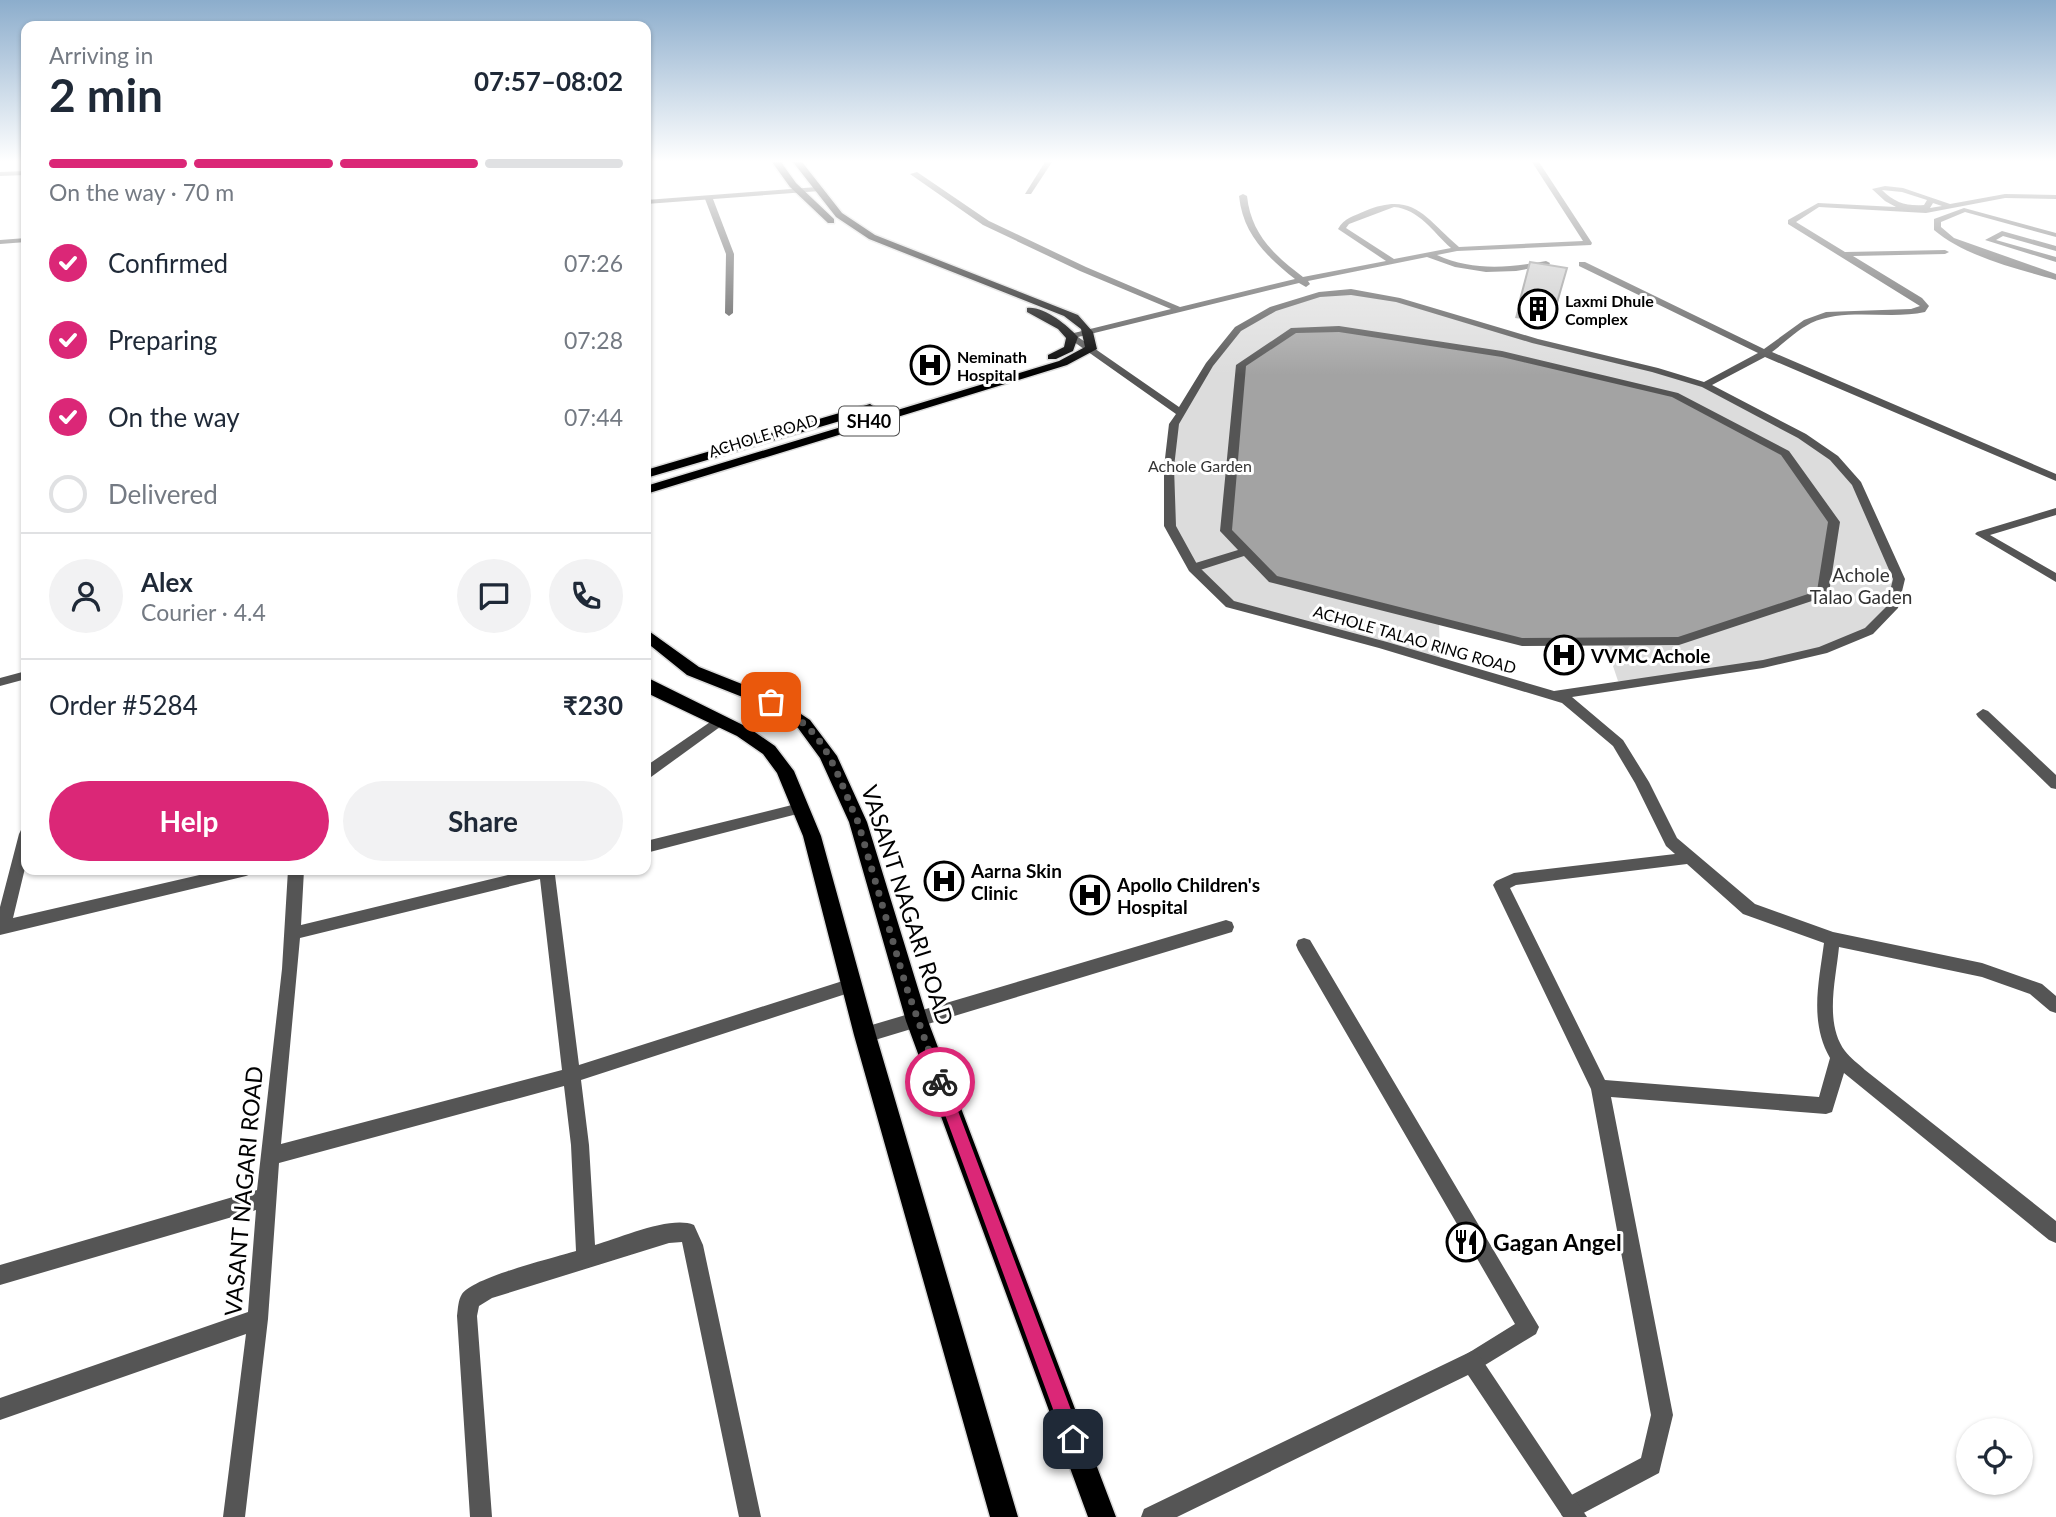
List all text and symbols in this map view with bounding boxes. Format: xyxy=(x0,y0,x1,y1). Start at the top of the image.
text: Arriving in xyxy=(49,41,153,69)
text: 07:57–08:02 xyxy=(474,65,623,97)
text: 2 min xyxy=(49,67,163,122)
text: On the way · 70 m xyxy=(49,178,234,206)
icon: check xyxy=(49,244,87,282)
text: Confirmed xyxy=(108,247,228,279)
text: 07:26 xyxy=(564,249,623,277)
building icon: Laxmi Dhule Complex xyxy=(1517,288,1559,330)
place label: Laxmi Dhule Complex xyxy=(1565,291,1654,328)
icon: check xyxy=(49,321,87,359)
text: Preparing xyxy=(108,324,217,356)
text: 07:28 xyxy=(564,326,623,354)
hospital icon: Neminath Hospital xyxy=(909,344,951,386)
place label: Neminath Hospital xyxy=(957,347,1027,384)
icon: check xyxy=(49,398,87,436)
text: On the way xyxy=(108,401,240,433)
text: 07:44 xyxy=(564,403,623,431)
road number: SH40 xyxy=(839,407,899,436)
street label: ACHOLE ROAD xyxy=(706,409,820,461)
park label: Achole Garden xyxy=(1148,456,1252,475)
text: Delivered xyxy=(108,478,218,510)
button: person xyxy=(49,559,123,633)
button: chat xyxy=(457,559,531,633)
button: phone xyxy=(549,559,623,633)
park label: Achole Talao Gaden xyxy=(1810,563,1912,608)
text: Alex xyxy=(141,566,193,598)
text: Courier · 4.4 xyxy=(141,598,266,626)
street label: ACHOLE TALAO RING ROAD xyxy=(1311,601,1519,677)
hospital icon: VVMC Achole xyxy=(1543,634,1585,676)
place label: VVMC Achole xyxy=(1590,644,1711,667)
pin xyxy=(741,672,801,732)
icon: bag xyxy=(752,683,790,721)
text: Order #5284 xyxy=(49,689,198,721)
text: ₹230 xyxy=(563,689,623,721)
button: Help xyxy=(49,781,329,861)
button: Share xyxy=(343,781,623,861)
street label: VASANT NAGARI ROAD xyxy=(856,781,960,1029)
place label: Aarna Skin Clinic xyxy=(970,859,1062,904)
hospital icon: Aarna Skin Clinic xyxy=(923,860,965,902)
place label: Apollo Children's Hospital xyxy=(1116,873,1260,918)
hospital icon: Apollo Children's Hospital xyxy=(1069,874,1111,916)
courier xyxy=(905,1047,975,1117)
icon: bike xyxy=(921,1063,959,1101)
street label: VASANT NAGARI ROAD xyxy=(218,1065,268,1317)
restaurant icon: Gagan Angel xyxy=(1445,1221,1487,1263)
place label: Gagan Angel xyxy=(1493,1228,1622,1256)
pin xyxy=(1043,1409,1103,1469)
map controls xyxy=(1956,1418,2033,1495)
button: locate xyxy=(1956,1418,2033,1495)
icon: home xyxy=(1054,1420,1092,1458)

